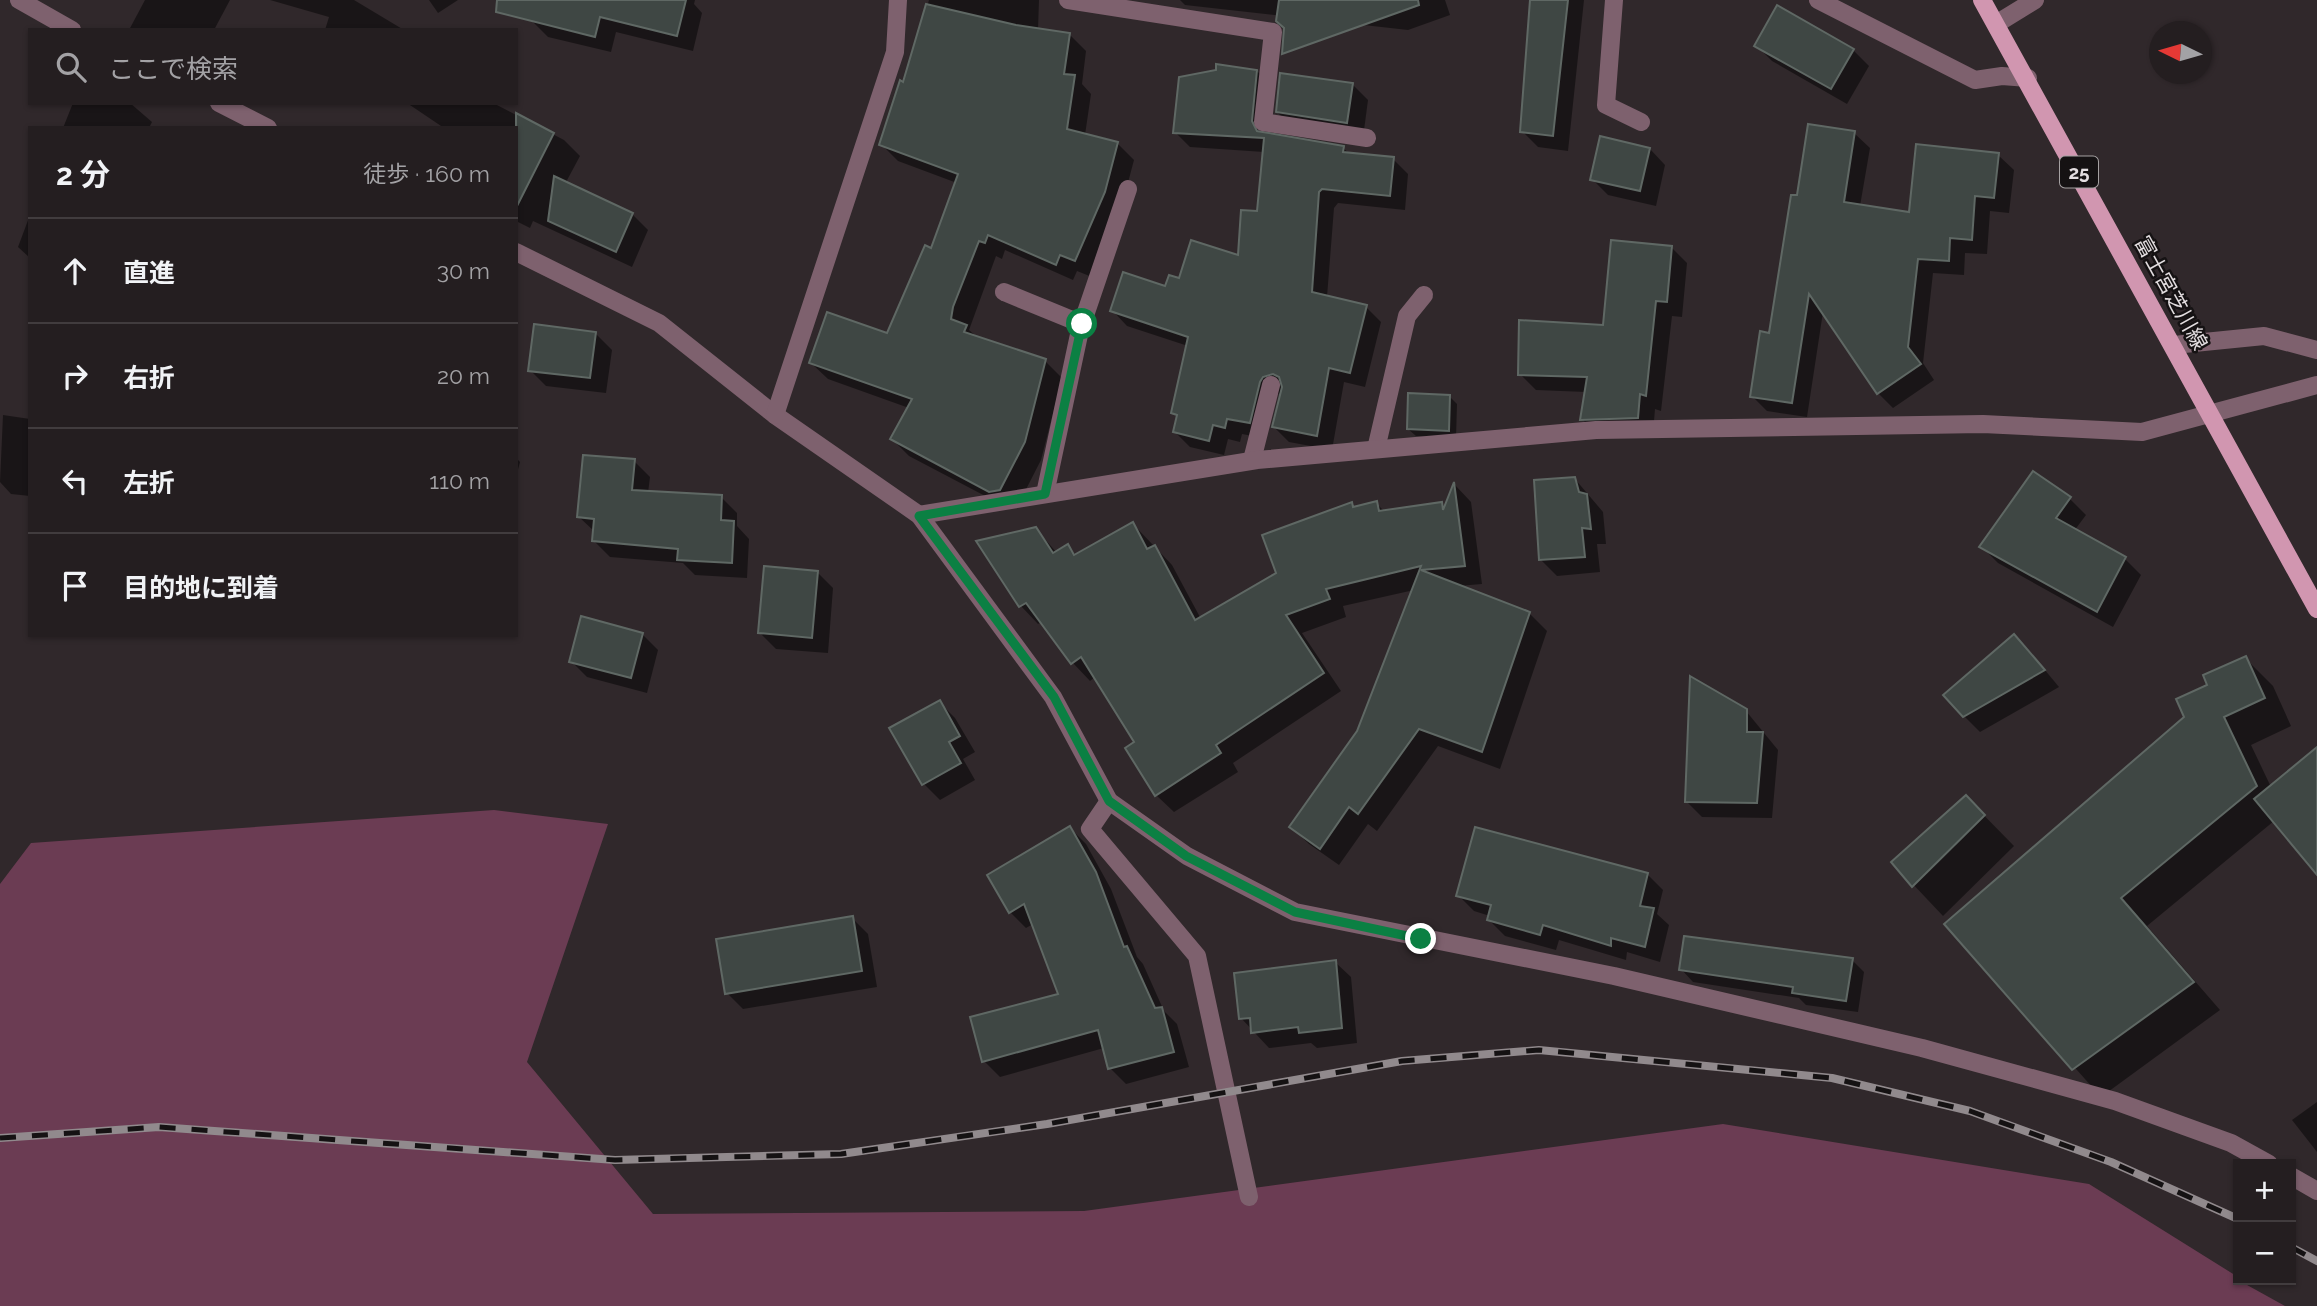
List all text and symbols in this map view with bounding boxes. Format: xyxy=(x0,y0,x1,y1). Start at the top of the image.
north arrow xyxy=(2149,21,2212,84)
search box xyxy=(28,28,518,105)
icon: search xyxy=(52,48,90,86)
text: ここで検索 xyxy=(108,54,238,84)
road number: 25 xyxy=(2060,156,2098,188)
text: 2 分 xyxy=(56,157,110,192)
text: 徒歩 · 160 m xyxy=(363,160,490,187)
street label: 富士宮芝川線 xyxy=(2130,232,2213,354)
icon: ahead xyxy=(56,252,94,290)
text: 30 m xyxy=(437,257,490,284)
text: 直進 xyxy=(123,258,175,288)
route start xyxy=(1066,308,1097,339)
icon: right xyxy=(56,357,94,395)
text: 20 m xyxy=(437,362,490,389)
text: 右折 xyxy=(123,363,175,393)
icon: left xyxy=(56,462,94,500)
text: 110 m xyxy=(429,467,490,494)
text: 左折 xyxy=(123,468,175,498)
icon: arrive xyxy=(56,567,94,605)
text: 目的地に到着 xyxy=(123,573,279,603)
route end xyxy=(1405,923,1436,954)
map controls xyxy=(2233,1159,2296,1285)
button: + xyxy=(2233,1159,2296,1222)
button: − xyxy=(2233,1222,2296,1285)

